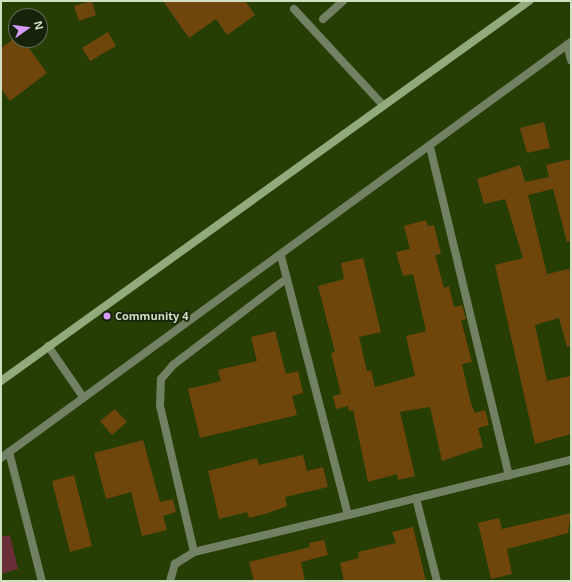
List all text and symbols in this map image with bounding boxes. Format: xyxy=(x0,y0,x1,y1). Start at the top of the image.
north arrow xyxy=(8,8,48,48)
text: N xyxy=(31,19,48,31)
place label: Community 4 xyxy=(115,309,188,323)
marker: Community 4 xyxy=(102,311,112,321)

